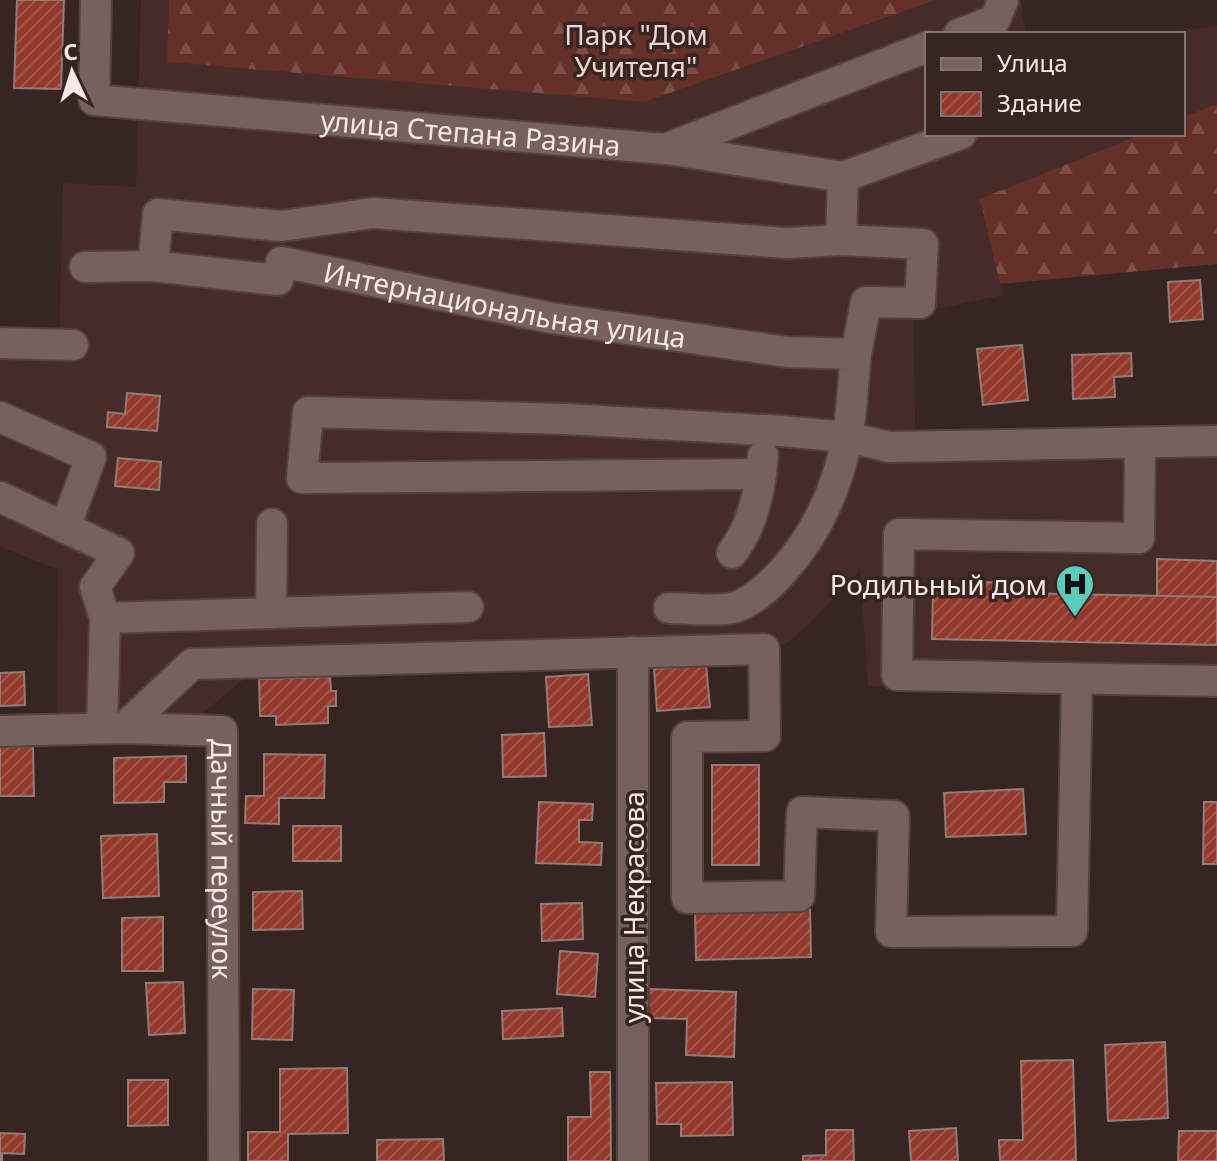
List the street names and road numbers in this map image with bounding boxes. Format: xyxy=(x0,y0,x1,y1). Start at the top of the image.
street label: улица Степана Разина xyxy=(319,101,622,164)
street label: Интернациональная улица xyxy=(320,252,688,356)
street label: Дачный переулок xyxy=(203,739,242,979)
street label: улица Некрасова xyxy=(614,791,652,1023)

